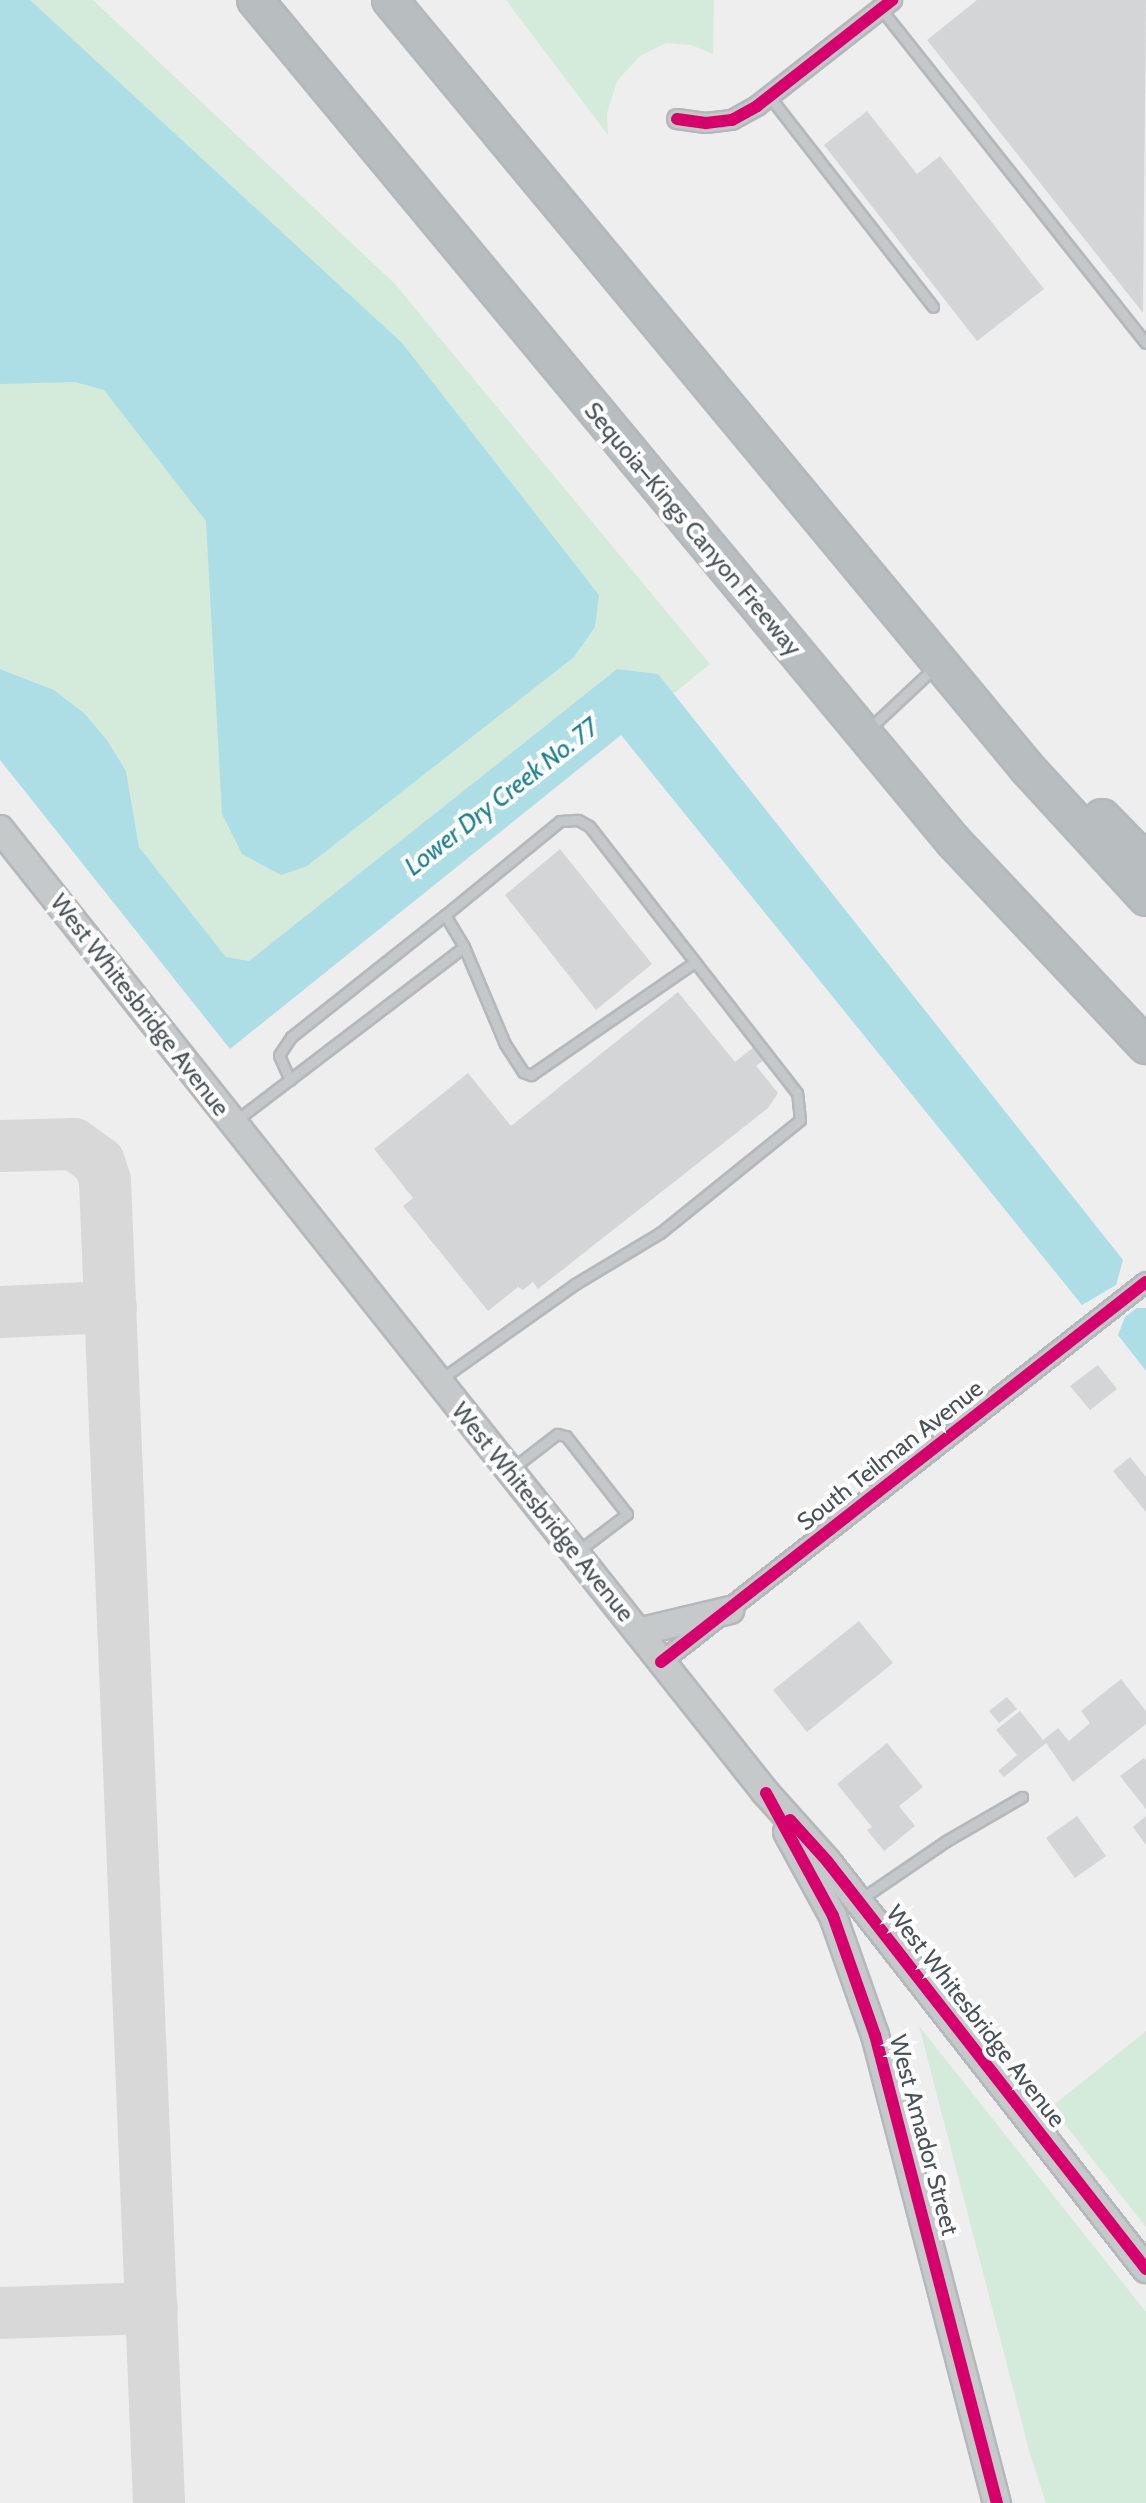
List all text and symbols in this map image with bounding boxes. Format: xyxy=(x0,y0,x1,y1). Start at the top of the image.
street label: Sequoia–Kings Canyon Freeway xyxy=(578,396,808,662)
water label: Lower Dry Creek No. 77 xyxy=(399,711,605,883)
street label: West Whitesbridge Avenue xyxy=(44,888,236,1122)
street label: South Teilman Avenue xyxy=(791,1374,989,1536)
street label: West Whitesbridge Avenue xyxy=(446,1397,640,1627)
street label: West Whitesbridge Avenue xyxy=(880,1899,1072,2133)
street label: West Amador Street xyxy=(883,2032,965,2238)

